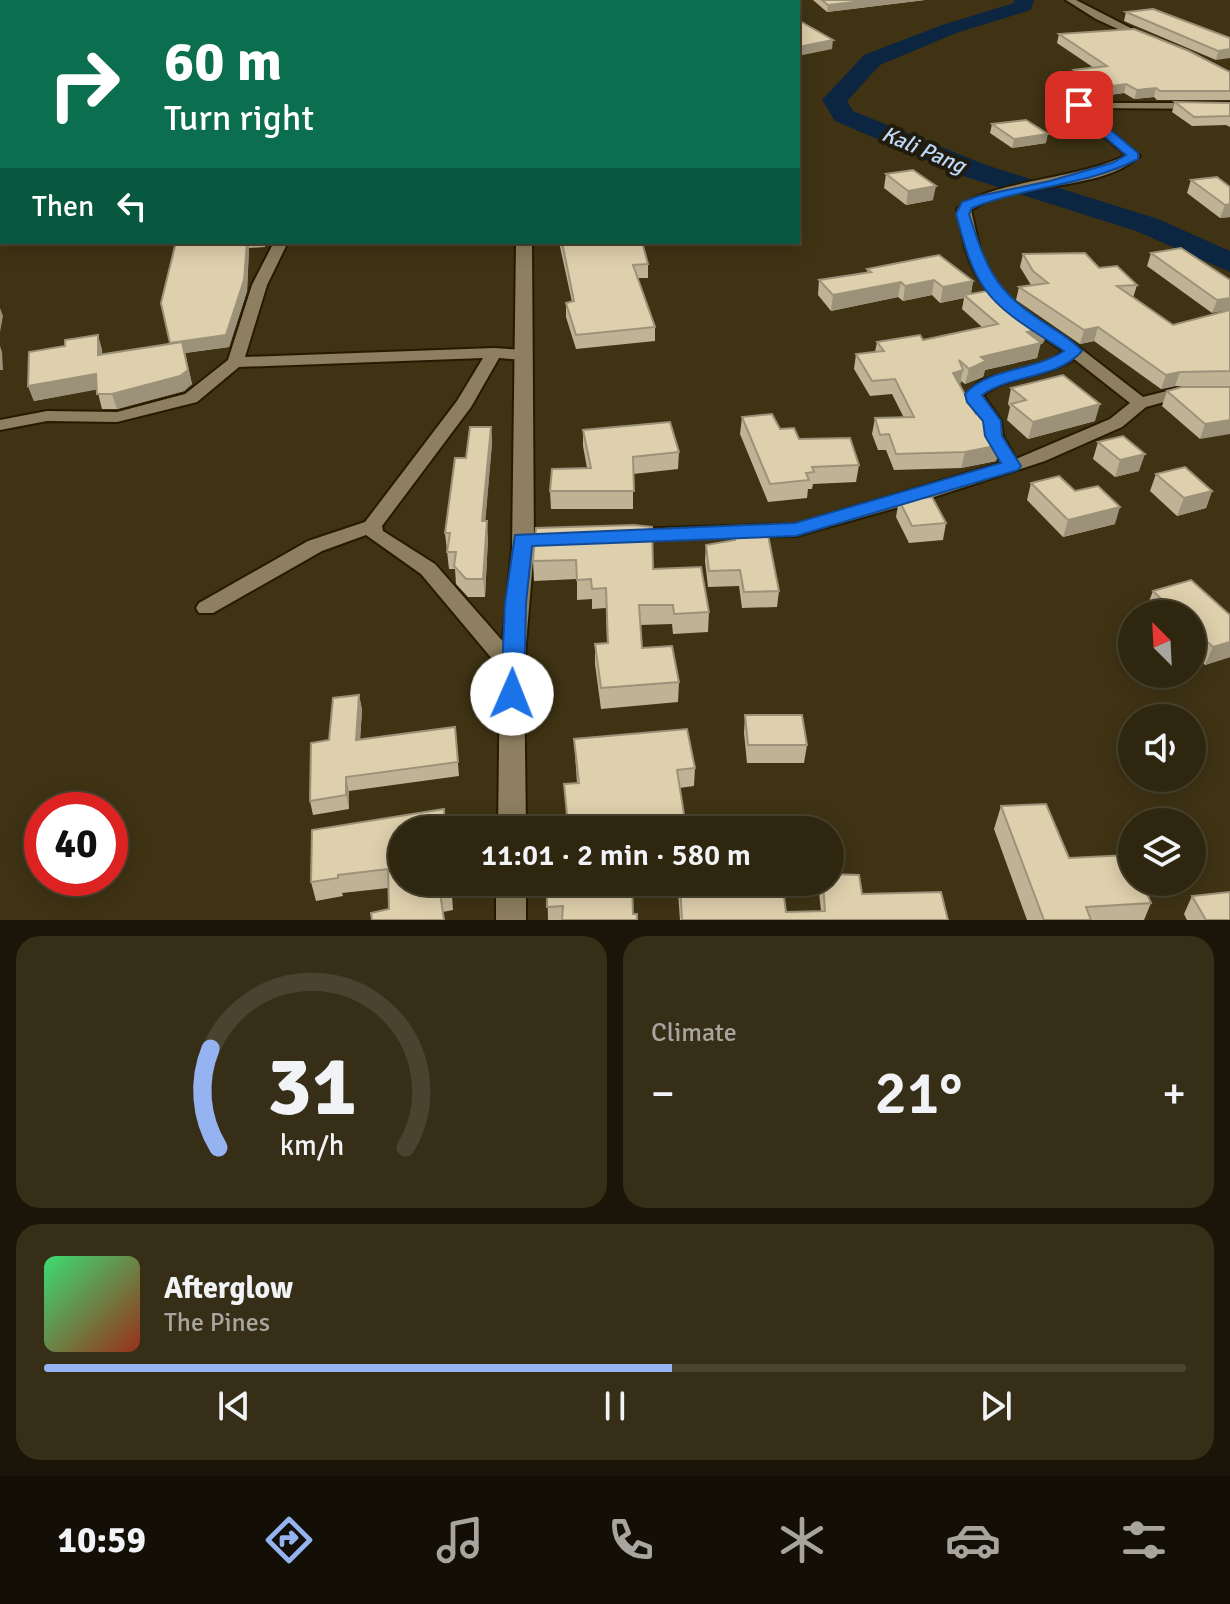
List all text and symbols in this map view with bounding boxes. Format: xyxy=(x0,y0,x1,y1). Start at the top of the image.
text: 60 m xyxy=(164,27,282,96)
icon: right xyxy=(32,32,136,136)
pin xyxy=(1045,71,1113,139)
icon: arrive xyxy=(1057,83,1101,127)
text: Turn right xyxy=(164,96,314,141)
water label: Kali Pang xyxy=(878,120,972,180)
icon: left xyxy=(110,184,154,228)
text: Then xyxy=(32,188,94,225)
north arrow xyxy=(1118,600,1206,688)
map controls xyxy=(1118,600,1206,896)
position arrow xyxy=(470,652,554,736)
button: sound xyxy=(1118,704,1206,792)
speed limit sign: 40 xyxy=(24,792,128,896)
button: layers xyxy=(1118,808,1206,896)
text: 11:01 · 2 min · 580 m xyxy=(481,837,751,874)
text: Climate xyxy=(651,1017,737,1049)
text: 31 xyxy=(267,1036,356,1138)
text: 21° xyxy=(875,1057,962,1131)
text: − xyxy=(651,1067,675,1121)
text: + xyxy=(1162,1067,1186,1121)
text: km/h xyxy=(279,1128,344,1163)
text: Afterglow xyxy=(164,1270,293,1307)
text: The Pines xyxy=(164,1307,270,1339)
icon: previous xyxy=(212,1384,256,1428)
icon: pause xyxy=(593,1384,637,1428)
icon: next xyxy=(974,1384,1018,1428)
icon: directions xyxy=(261,1512,317,1568)
icon: music xyxy=(432,1512,488,1568)
icon: phone xyxy=(603,1512,659,1568)
icon: climate xyxy=(774,1512,830,1568)
icon: car xyxy=(945,1512,1001,1568)
icon: filters xyxy=(1116,1512,1172,1568)
text: 10:59 xyxy=(58,1518,146,1563)

